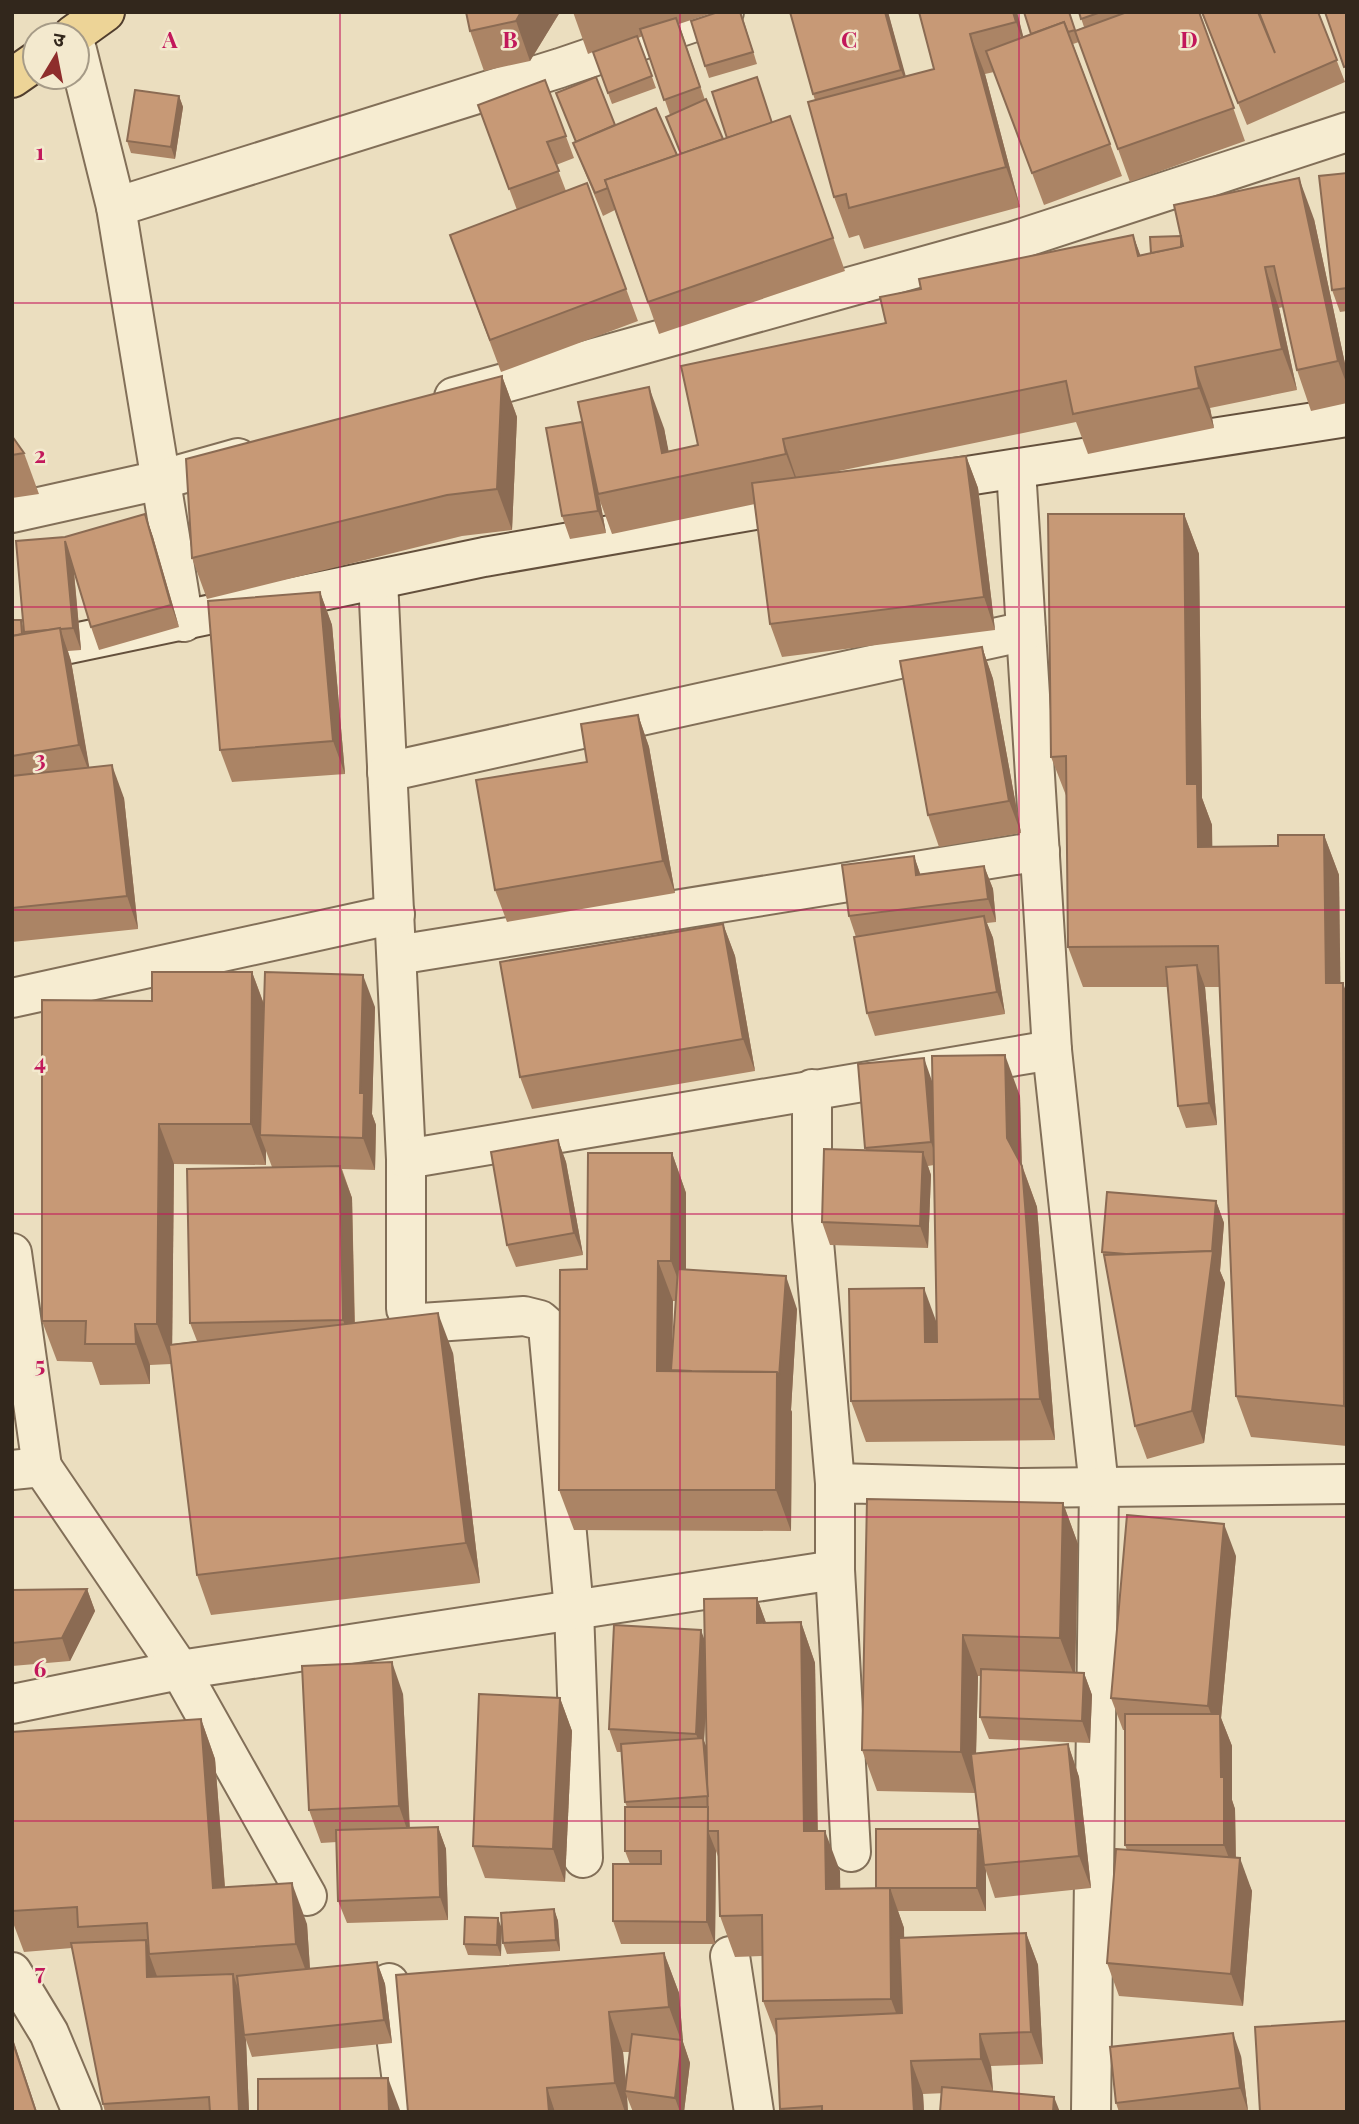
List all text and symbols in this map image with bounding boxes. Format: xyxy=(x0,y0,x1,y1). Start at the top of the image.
north arrow xyxy=(21,21,91,91)
text: A xyxy=(161,23,178,54)
text: B xyxy=(502,23,518,54)
text: C xyxy=(841,23,857,54)
text: D xyxy=(1180,23,1198,54)
text: उ xyxy=(51,25,68,52)
text: 1 xyxy=(36,135,45,166)
text: 2 xyxy=(34,438,46,469)
text: 3 xyxy=(34,742,46,773)
text: 4 xyxy=(34,1045,46,1076)
text: 5 xyxy=(35,1348,45,1379)
text: 6 xyxy=(34,1652,47,1683)
text: 7 xyxy=(35,1955,46,1986)

